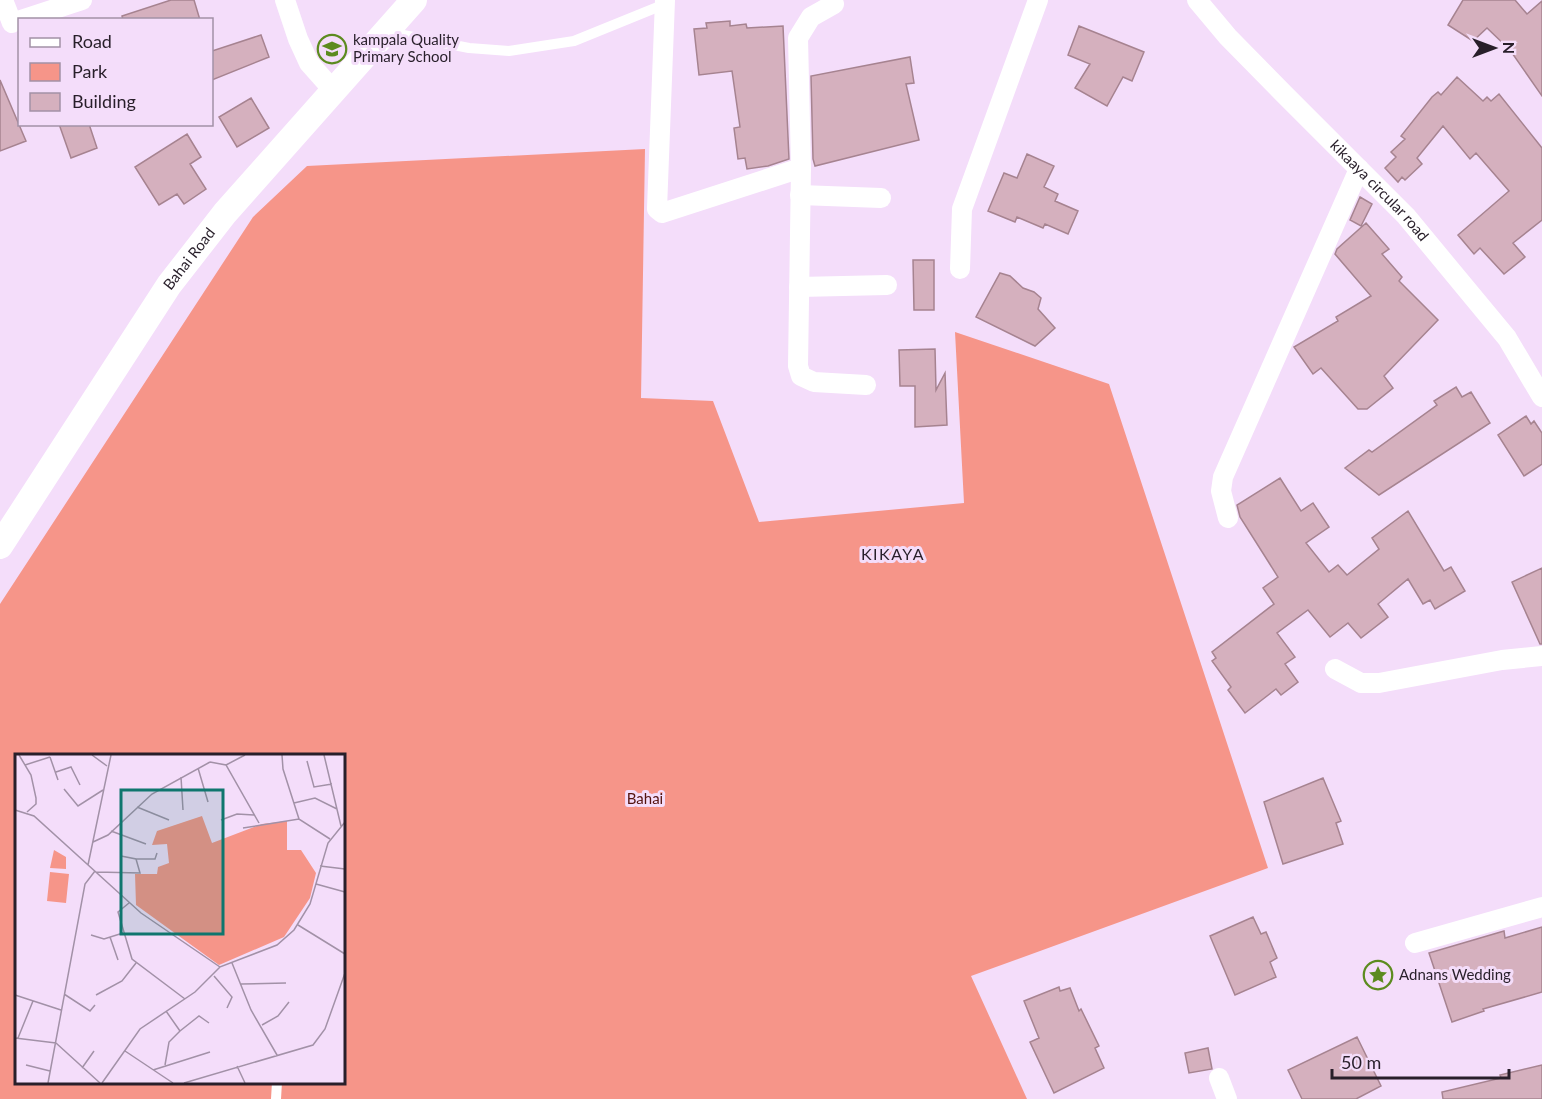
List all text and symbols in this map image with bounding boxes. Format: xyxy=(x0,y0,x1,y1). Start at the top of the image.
legend xyxy=(18,18,213,126)
north arrow xyxy=(1464,18,1524,78)
text: Road xyxy=(72,30,112,52)
place label: kampala Quality Primary School xyxy=(353,30,459,65)
school or university icon: kampala Quality Primary School xyxy=(316,33,348,65)
text: N xyxy=(1500,42,1519,54)
text: Park xyxy=(72,60,108,82)
text: Building xyxy=(72,90,136,112)
street label: kikaaya circular road xyxy=(1327,136,1433,244)
street label: Bahai Road xyxy=(159,224,218,293)
district label: KIKAYA xyxy=(861,544,925,563)
inset map xyxy=(15,754,345,1084)
park label: Bahai xyxy=(627,789,663,807)
place icon: Adnans Wedding xyxy=(1362,959,1394,991)
place label: Adnans Wedding xyxy=(1399,965,1511,983)
scale bar xyxy=(1332,1042,1509,1080)
text: 50 m xyxy=(1341,1051,1381,1073)

